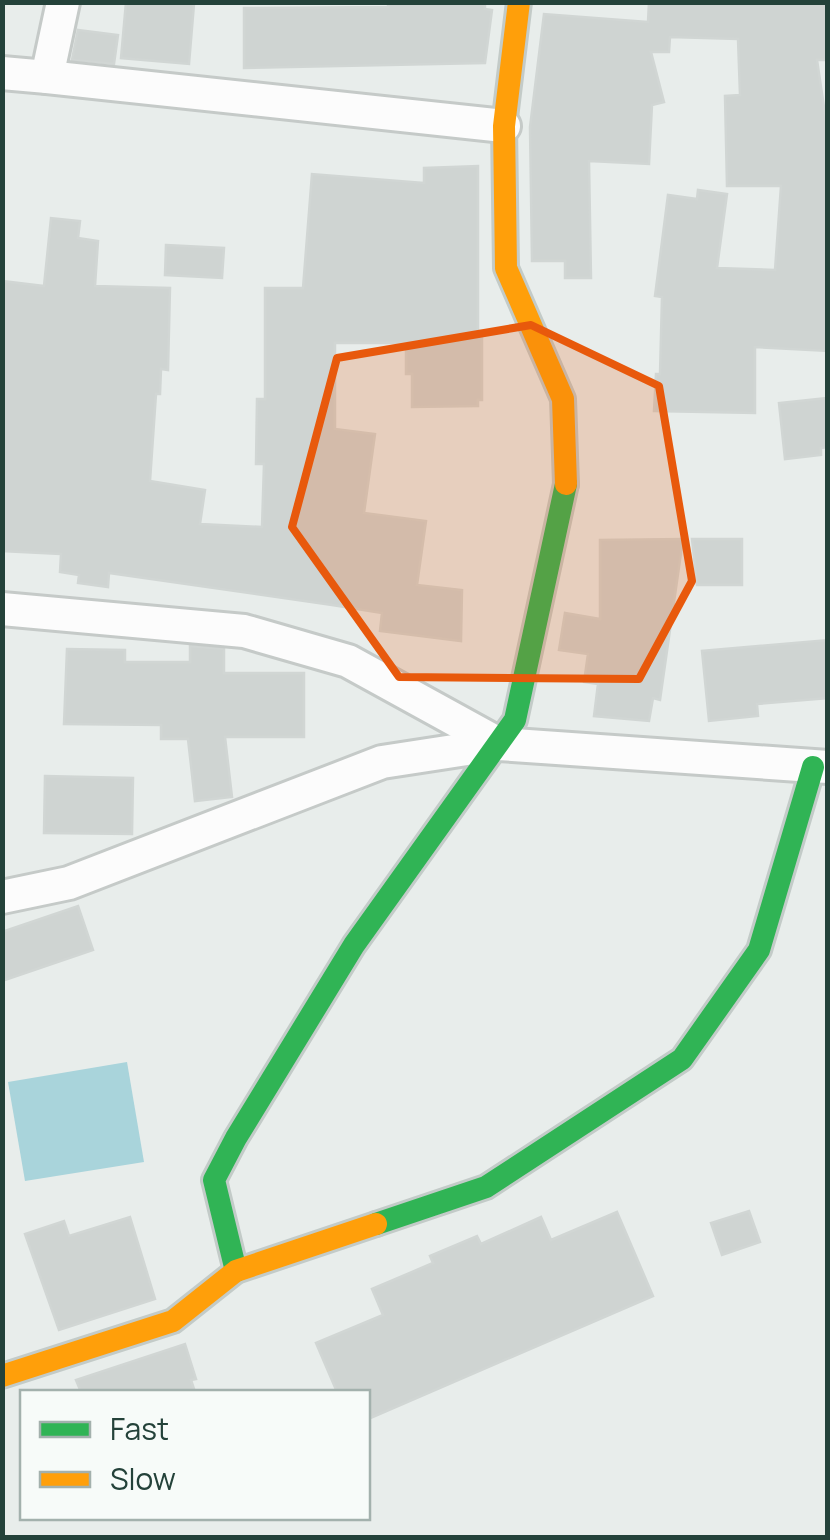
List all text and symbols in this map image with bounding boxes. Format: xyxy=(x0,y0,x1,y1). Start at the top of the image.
legend xyxy=(20,1390,370,1520)
text: Fast xyxy=(110,1408,169,1449)
text: Slow xyxy=(110,1458,176,1499)

